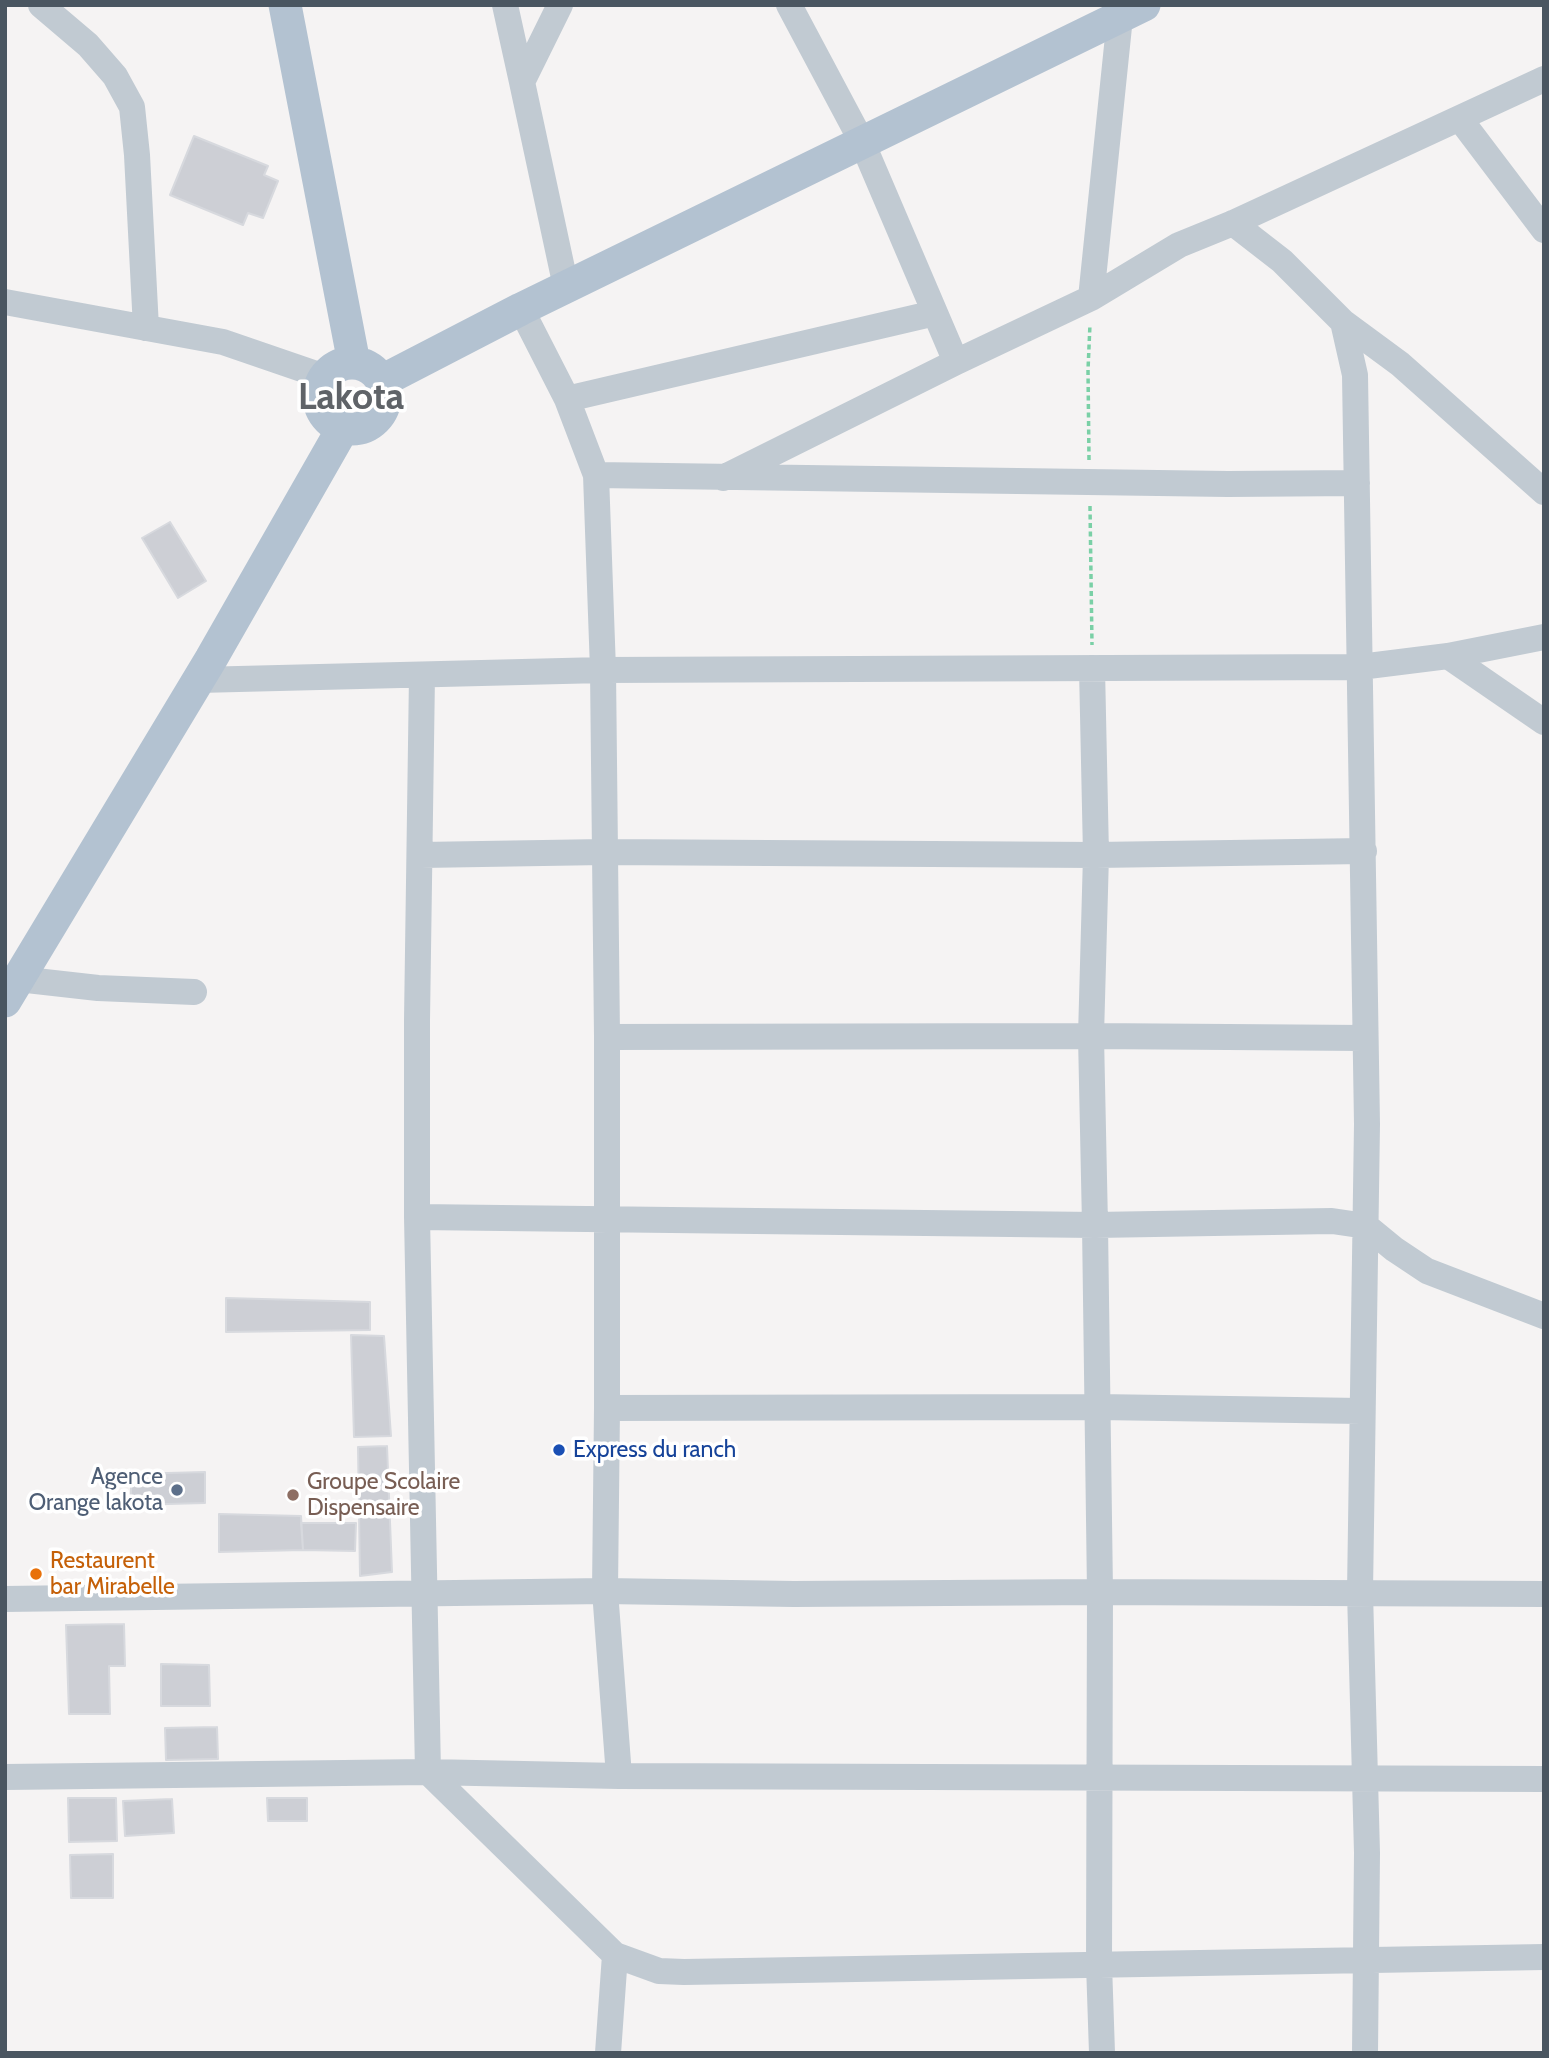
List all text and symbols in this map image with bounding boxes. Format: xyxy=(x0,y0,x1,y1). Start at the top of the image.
district label: Lakota xyxy=(298,376,404,420)
place label: Express du ranch xyxy=(573,1436,736,1464)
marker: Express du ranch xyxy=(551,1442,567,1458)
place label: Agence Orange lakota xyxy=(28,1463,163,1517)
place label: Groupe Scolaire Dispensaire xyxy=(307,1468,460,1522)
marker: Agence Orange lakota xyxy=(169,1482,185,1498)
marker: Groupe Scolaire Dispensaire xyxy=(285,1487,301,1503)
place label: Restaurent bar Mirabelle xyxy=(50,1547,175,1601)
marker: Restaurent bar Mirabelle xyxy=(28,1566,44,1582)

